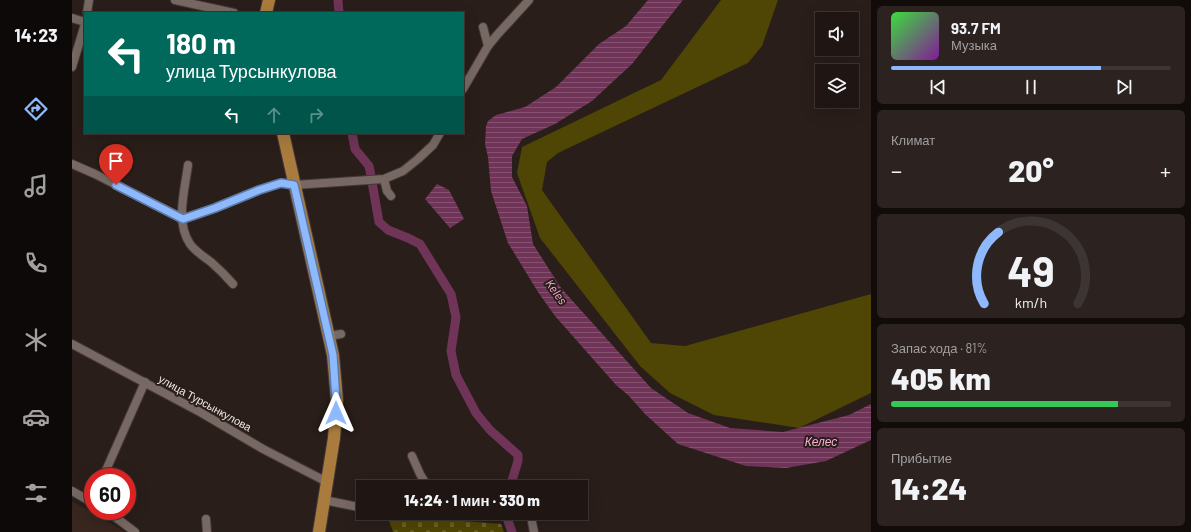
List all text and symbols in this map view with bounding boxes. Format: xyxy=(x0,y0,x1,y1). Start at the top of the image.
map controls xyxy=(815,12,859,108)
button: sound xyxy=(815,12,859,56)
text: 93.7 FM xyxy=(951,19,1001,37)
text: 14:23 xyxy=(14,24,58,46)
text: 180 m xyxy=(166,26,236,60)
icon: left xyxy=(100,28,152,80)
text: Музыка xyxy=(951,37,997,53)
text: улица Турсынкулова xyxy=(166,60,337,82)
button: layers xyxy=(815,64,859,108)
icon: previous xyxy=(927,76,949,98)
icon: pause xyxy=(1020,76,1042,98)
icon: next xyxy=(1113,76,1135,98)
icon: directions xyxy=(22,95,50,123)
icon: left xyxy=(221,104,243,126)
icon: ahead xyxy=(263,104,285,126)
icon: right xyxy=(305,104,327,126)
text: Климат xyxy=(891,132,935,148)
pin xyxy=(99,144,133,185)
icon: arrive xyxy=(105,150,127,172)
text: 20° xyxy=(1008,152,1054,188)
text: − xyxy=(891,157,902,183)
text: + xyxy=(1160,157,1171,183)
icon: music xyxy=(22,172,50,200)
text: 49 xyxy=(1007,245,1055,295)
icon: phone xyxy=(22,249,50,277)
water label: Keles xyxy=(543,276,571,307)
text: km/h xyxy=(1015,294,1047,311)
icon: climate xyxy=(22,326,50,354)
text: Запас хода · 81% xyxy=(891,340,987,356)
text: 405 km xyxy=(891,360,991,396)
street label: улица Турсынкулова xyxy=(157,372,255,434)
position arrow xyxy=(315,392,357,434)
icon: car xyxy=(22,403,50,431)
water label: Келес xyxy=(805,434,837,448)
text: Прибытие xyxy=(891,450,952,466)
speed limit sign: 60 xyxy=(84,468,136,520)
text: 14:24 xyxy=(891,470,967,506)
icon: filters xyxy=(22,479,50,507)
text: 14:24 · 1 мин · 330 m xyxy=(404,491,540,509)

